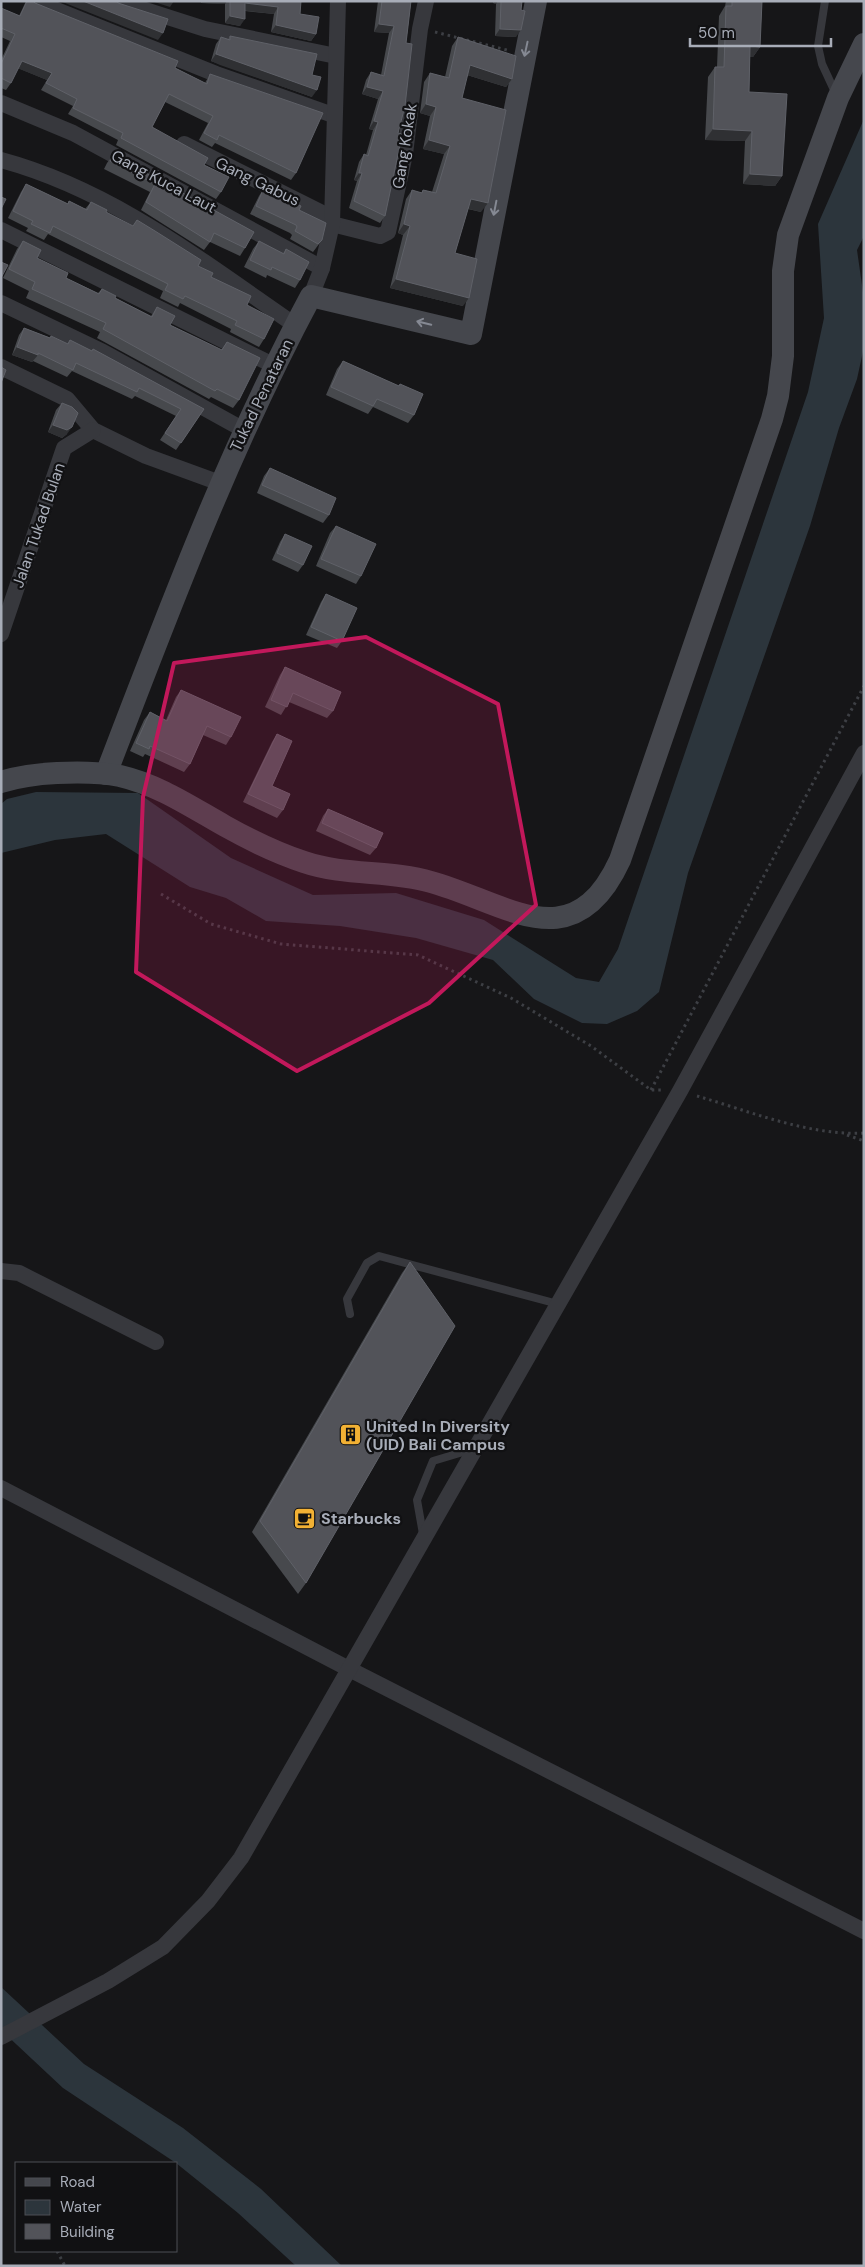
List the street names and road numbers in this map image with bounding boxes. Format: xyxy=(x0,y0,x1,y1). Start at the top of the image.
street label: Gang Kokak xyxy=(387,102,422,190)
street label: Gang Kuca Laut xyxy=(108,145,220,218)
street label: Gang Gabus xyxy=(212,152,303,211)
street label: Tukad Penataran xyxy=(225,335,298,455)
street label: Jalan Tukad Bulan xyxy=(7,460,70,591)

